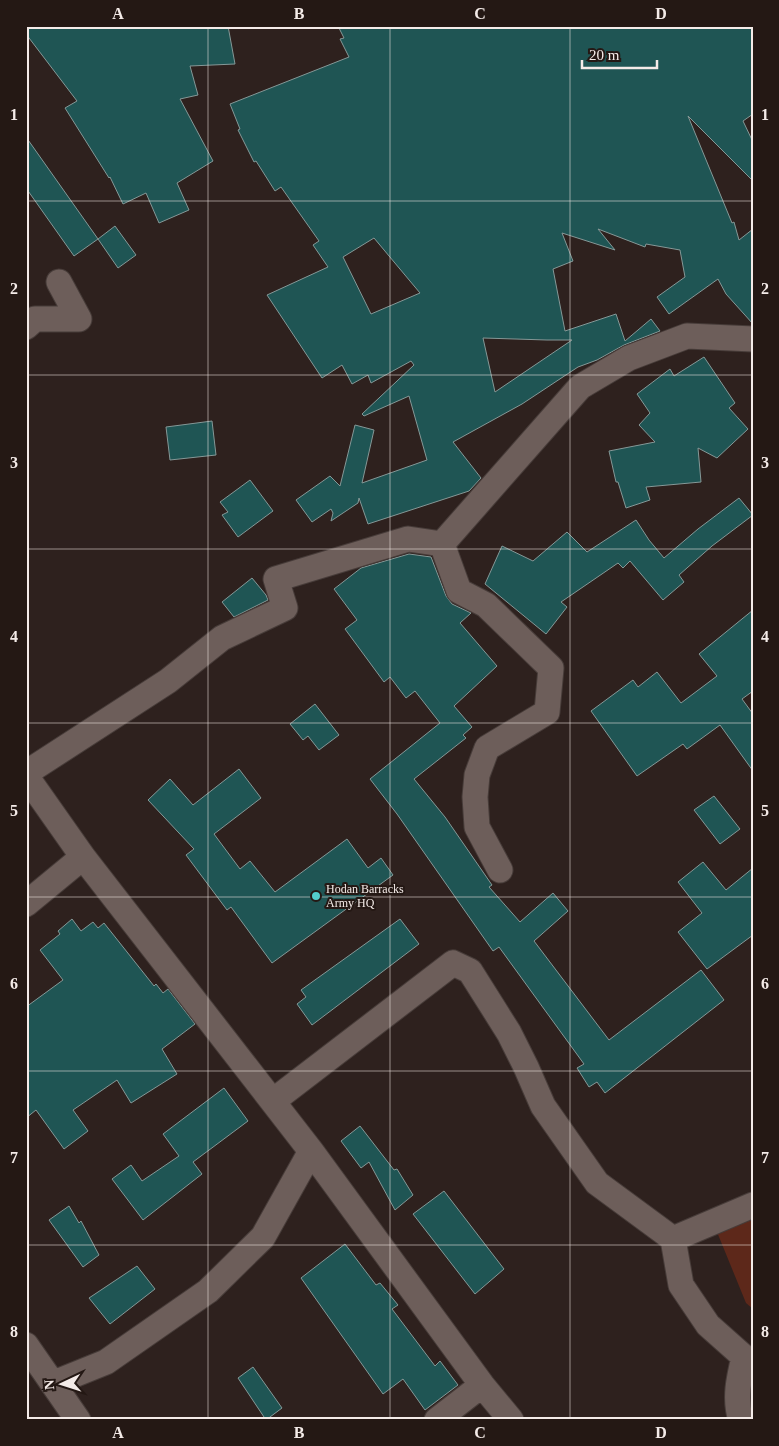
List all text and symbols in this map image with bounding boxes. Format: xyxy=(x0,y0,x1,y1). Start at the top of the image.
text: A xyxy=(112,5,124,22)
text: B xyxy=(294,5,305,22)
text: C xyxy=(474,5,486,22)
text: D xyxy=(655,5,667,22)
scale bar xyxy=(582,38,656,70)
text: 20 m xyxy=(589,47,620,63)
text: 1 xyxy=(10,106,18,123)
text: 1 xyxy=(761,106,769,123)
text: 2 xyxy=(10,280,18,297)
text: 2 xyxy=(761,280,769,297)
text: 3 xyxy=(10,454,18,471)
text: 3 xyxy=(761,454,769,471)
text: 4 xyxy=(10,628,18,645)
text: 4 xyxy=(761,628,769,645)
text: 5 xyxy=(10,802,18,819)
text: 5 xyxy=(761,802,769,819)
place label: Hodan Barracks Army HQ xyxy=(326,882,404,910)
marker: Hodan Barracks Army HQ xyxy=(310,890,322,902)
text: 6 xyxy=(10,975,18,992)
text: 6 xyxy=(761,975,769,992)
text: 7 xyxy=(10,1149,18,1166)
text: 7 xyxy=(761,1149,769,1166)
text: 8 xyxy=(10,1323,18,1340)
text: 8 xyxy=(761,1323,769,1340)
north arrow xyxy=(38,1358,88,1408)
text: N xyxy=(42,1379,57,1390)
text: A xyxy=(112,1424,124,1441)
text: B xyxy=(294,1424,305,1441)
text: C xyxy=(474,1424,486,1441)
text: D xyxy=(655,1424,667,1441)

